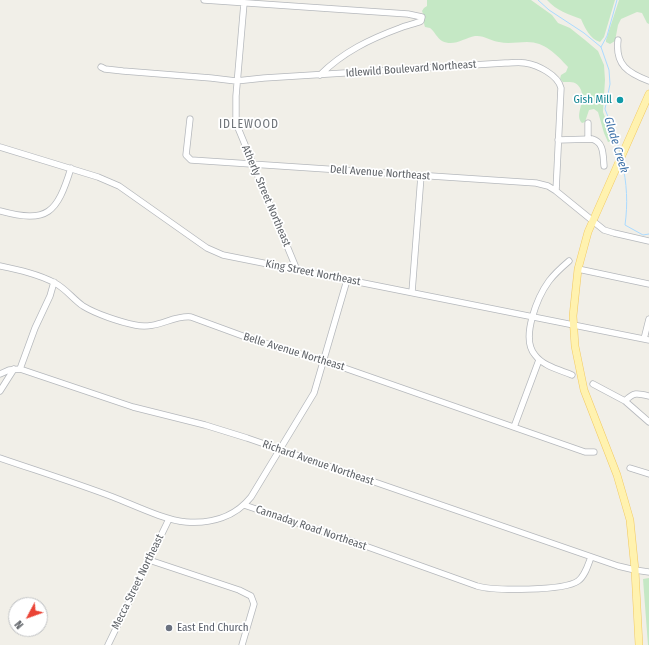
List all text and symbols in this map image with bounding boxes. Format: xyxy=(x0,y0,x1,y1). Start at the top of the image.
street label: Idlewild Boulevard Northeast xyxy=(345,58,477,80)
place label: Gish Mill xyxy=(573,93,612,107)
marker: Gish Mill xyxy=(615,95,625,105)
water label: Glade Creek xyxy=(601,115,631,175)
district label: IDLEWOOD xyxy=(219,118,279,132)
street label: Atherly Street Northeast xyxy=(239,143,293,249)
street label: Dell Avenue Northeast xyxy=(329,163,431,183)
street label: King Street Northeast xyxy=(264,257,362,289)
street label: Belle Avenue Northeast xyxy=(242,330,346,374)
street label: Richard Avenue Northeast xyxy=(261,438,375,488)
street label: Cannaday Road Northeast xyxy=(254,503,368,553)
street label: Mecca Street Northeast xyxy=(109,532,167,632)
north arrow xyxy=(8,597,48,637)
text: N xyxy=(12,618,26,631)
place label: East End Church xyxy=(177,621,249,635)
marker: East End Church xyxy=(164,623,174,633)

